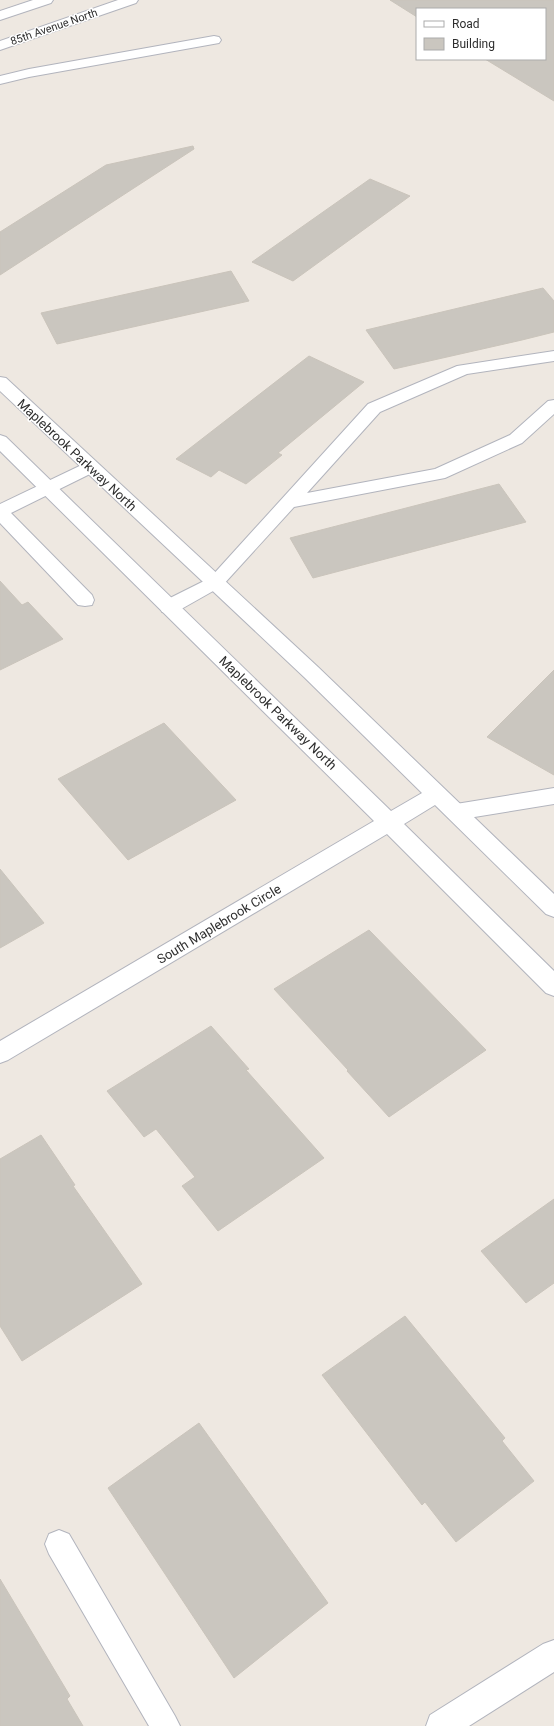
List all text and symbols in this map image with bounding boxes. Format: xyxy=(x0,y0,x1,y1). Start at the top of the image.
street label: 85th Avenue North xyxy=(9,6,99,48)
legend xyxy=(416,8,546,60)
text: Road xyxy=(452,17,480,31)
text: Building xyxy=(452,37,495,51)
street label: Maplebrook Parkway North xyxy=(14,396,140,514)
street label: Maplebrook Parkway North xyxy=(216,653,340,773)
street label: South Maplebrook Circle xyxy=(154,881,284,967)

